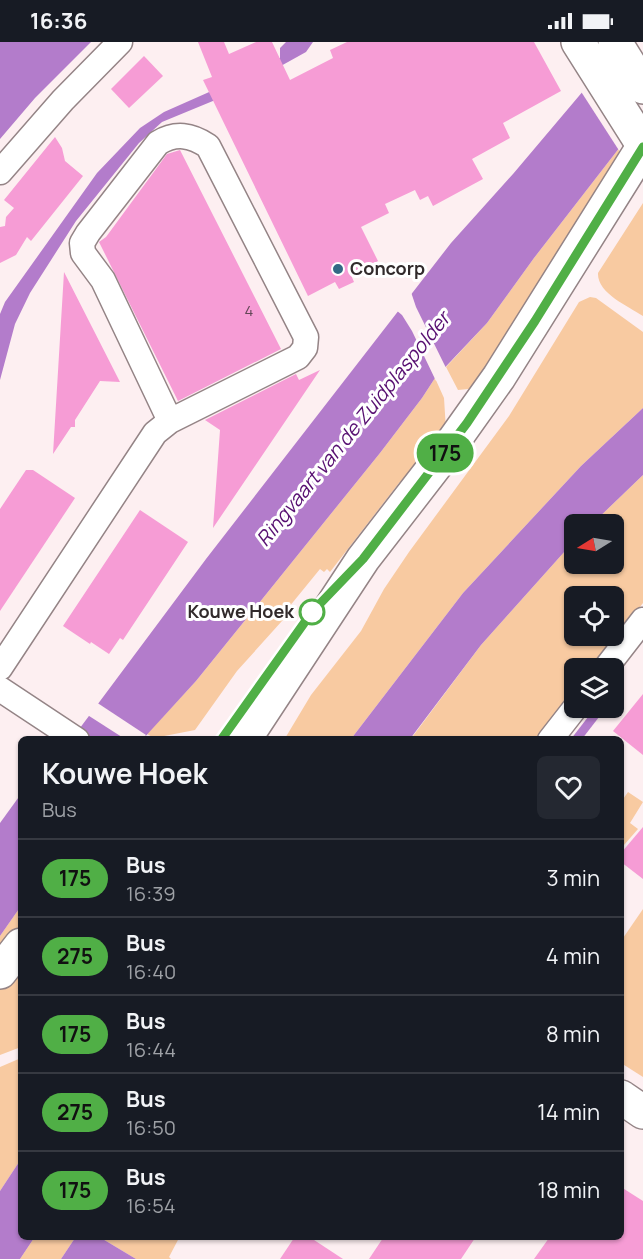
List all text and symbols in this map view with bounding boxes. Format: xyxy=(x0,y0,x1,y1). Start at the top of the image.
text: 16:36 xyxy=(30,6,87,36)
place label: Concorp xyxy=(350,256,425,280)
marker: Concorp xyxy=(331,262,345,276)
house number: 4 xyxy=(245,300,254,321)
water label: Ringvaart van de Zuidplaspolder xyxy=(250,304,457,551)
line badge: 175 xyxy=(410,434,480,472)
text: 175 xyxy=(429,439,461,467)
north arrow xyxy=(564,514,624,574)
map controls xyxy=(564,514,624,718)
button: locate xyxy=(564,586,624,646)
place label: Kouwe Hoek xyxy=(188,599,295,623)
marker: Kouwe Hoek xyxy=(299,599,325,625)
button: layers xyxy=(564,658,624,718)
text: Kouwe Hoek xyxy=(42,754,208,792)
button: heart xyxy=(537,756,600,819)
text: Bus xyxy=(42,796,77,823)
text: Bus xyxy=(126,850,166,880)
text: 3 min xyxy=(547,863,600,893)
text: 175 xyxy=(59,864,91,892)
text: 16:39 xyxy=(126,880,176,907)
text: Bus xyxy=(126,928,166,958)
text: 4 min xyxy=(546,941,600,971)
text: 275 xyxy=(57,942,93,970)
text: 16:40 xyxy=(126,958,176,985)
text: Bus xyxy=(126,1006,166,1036)
text: 8 min xyxy=(546,1019,600,1049)
text: 175 xyxy=(59,1020,91,1048)
text: 16:44 xyxy=(126,1036,176,1063)
text: Bus xyxy=(126,1084,166,1114)
text: 14 min xyxy=(537,1097,600,1127)
text: 275 xyxy=(57,1098,93,1126)
text: 16:50 xyxy=(126,1114,176,1141)
text: Bus xyxy=(126,1162,166,1192)
text: 18 min xyxy=(537,1175,600,1205)
text: 175 xyxy=(59,1176,91,1204)
text: 16:54 xyxy=(126,1192,176,1219)

